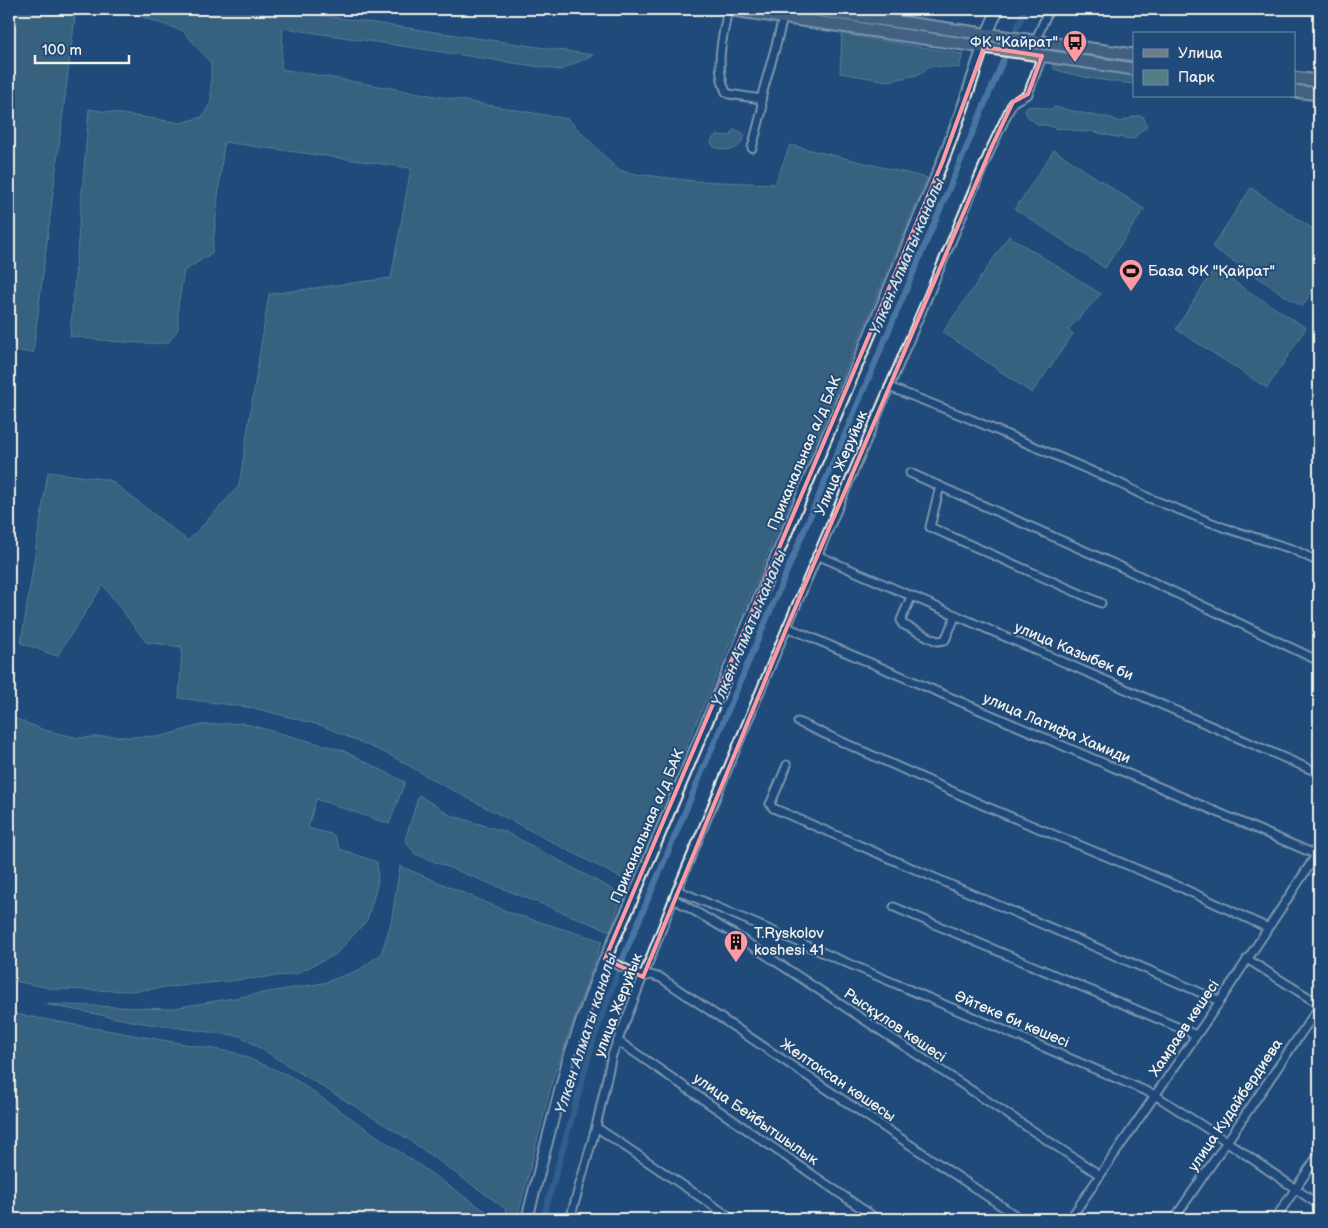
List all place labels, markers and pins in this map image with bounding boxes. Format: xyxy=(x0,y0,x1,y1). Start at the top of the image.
bus stop icon: ФК "Кайрат" xyxy=(1062,29,1088,63)
place label: ФК "Кайрат" xyxy=(970,33,1058,52)
sports icon: База ФК "Қайрат" xyxy=(1118,258,1144,292)
place label: База ФК "Қайрат" xyxy=(1148,262,1275,281)
place label: T.Ryskolov koshesi 41 xyxy=(754,924,824,960)
building icon: T.Ryskolov koshesi 41 xyxy=(723,929,749,963)

